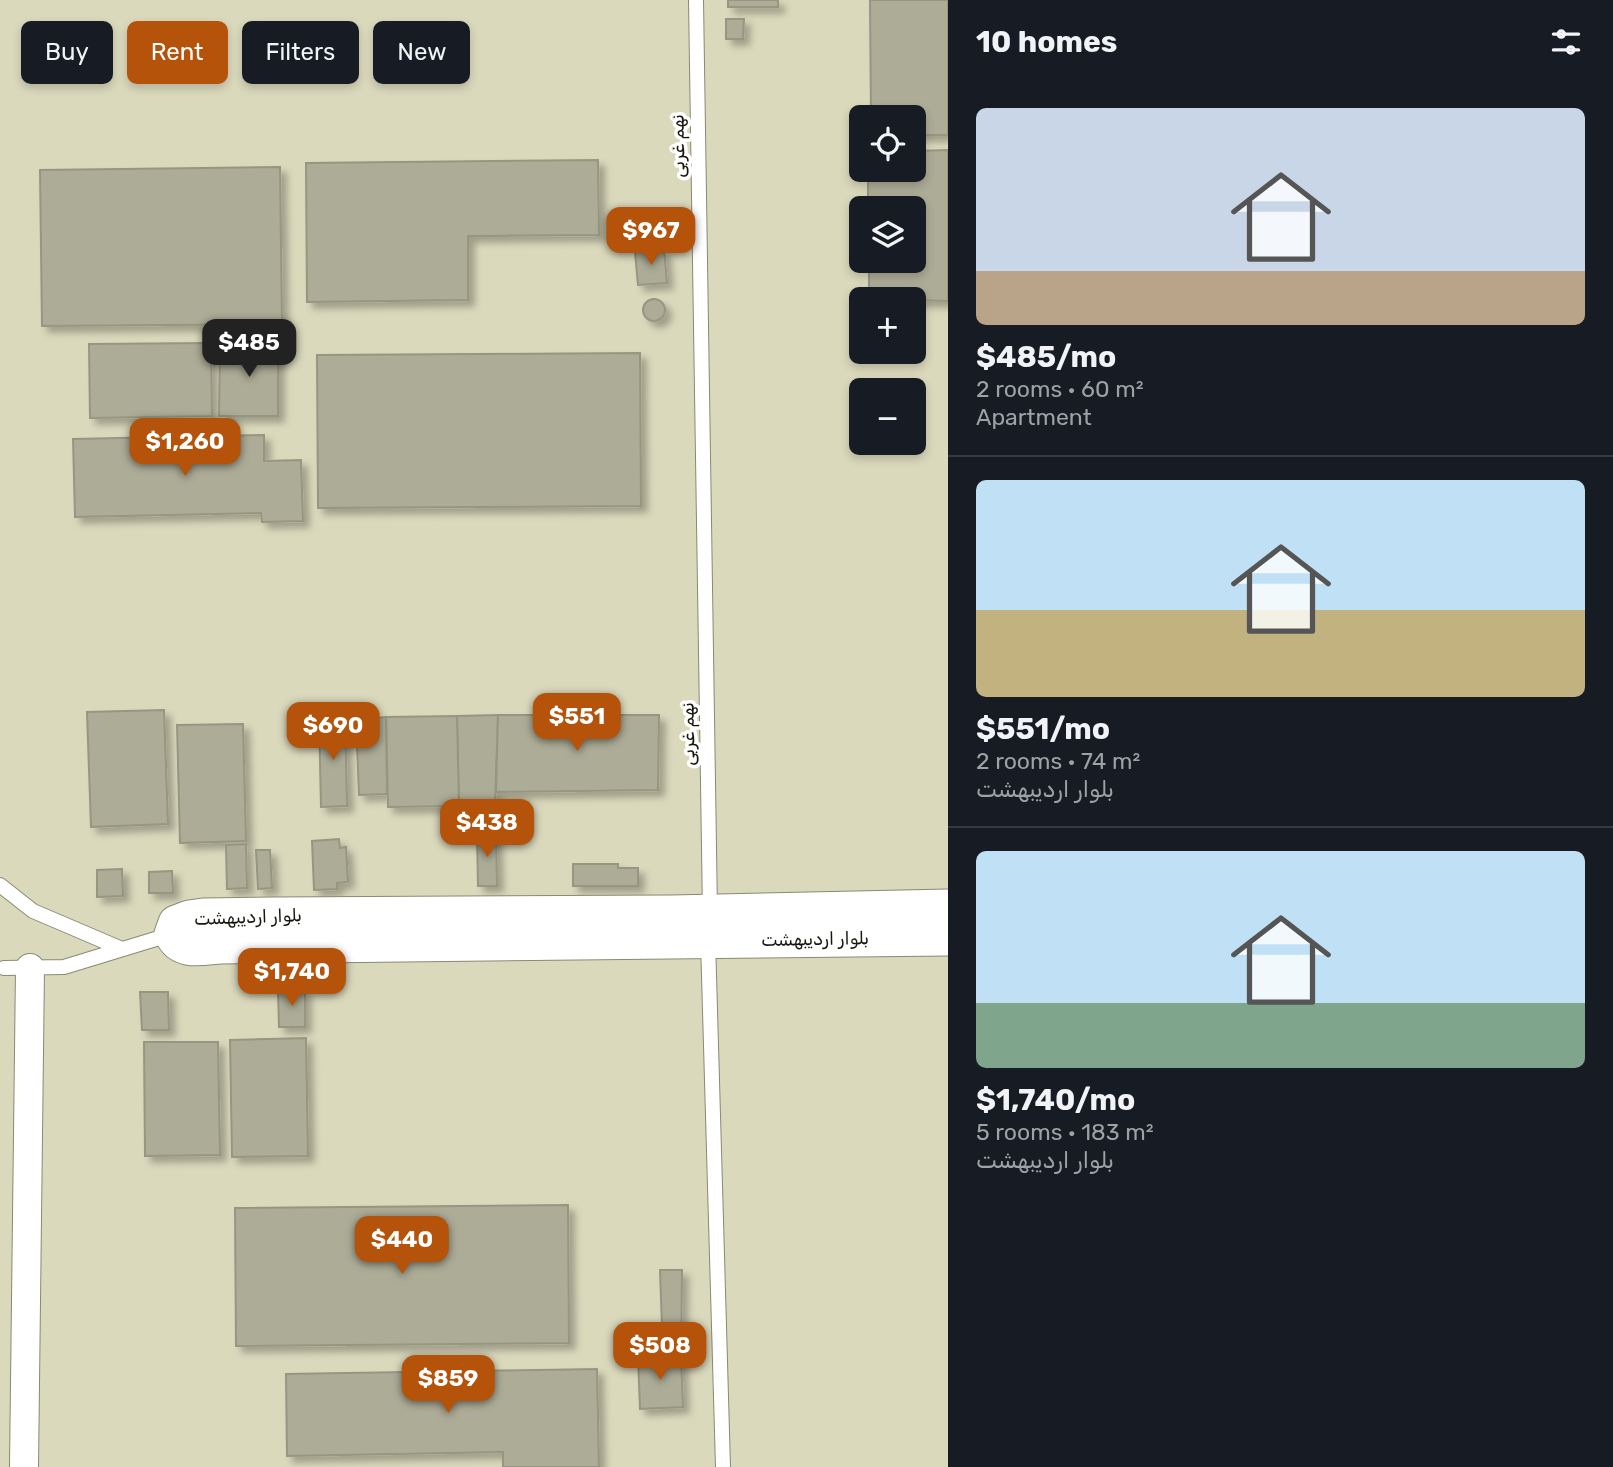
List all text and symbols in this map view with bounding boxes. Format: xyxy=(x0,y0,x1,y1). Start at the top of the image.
chip: Buy xyxy=(21,21,113,84)
chip: Rent xyxy=(127,21,228,84)
chip: Filters xyxy=(242,21,359,84)
chip: New xyxy=(373,21,470,84)
icon: filters xyxy=(1547,23,1585,61)
text: 10 homes xyxy=(976,24,1117,60)
map controls xyxy=(849,105,926,455)
button: locate xyxy=(849,105,926,182)
street label: نهم غربی xyxy=(666,114,691,178)
icon: home xyxy=(1218,154,1344,280)
button: layers xyxy=(849,196,926,273)
pin: $967 xyxy=(610,208,692,267)
text: $967 xyxy=(622,216,680,244)
button: + xyxy=(849,287,926,364)
pin: $485 xyxy=(208,320,290,379)
text: $485 xyxy=(218,328,280,356)
text: $485/mo xyxy=(976,339,1116,375)
text: 2 rooms · 60 m² xyxy=(976,375,1144,403)
button: − xyxy=(849,378,926,455)
text: Apartment xyxy=(976,403,1092,431)
pin: $1,260 xyxy=(128,419,242,478)
text: $1,260 xyxy=(146,427,224,455)
icon: home xyxy=(1218,526,1344,652)
pin: $551 xyxy=(536,694,618,753)
pin: $690 xyxy=(292,702,374,762)
text: $551 xyxy=(549,702,605,730)
street label: نهم غربی xyxy=(676,702,701,766)
text: $690 xyxy=(303,711,363,739)
text: $551/mo xyxy=(976,711,1110,747)
text: 2 rooms · 74 m² xyxy=(976,747,1140,775)
text: بلوار اردیبهشت xyxy=(976,775,1114,803)
pin: $438 xyxy=(446,800,528,859)
text: $438 xyxy=(456,808,518,836)
icon: home xyxy=(1218,897,1344,1023)
street label: بلوار اردیبهشت xyxy=(194,904,302,930)
street label: بلوار اردیبهشت xyxy=(761,927,869,951)
pin: $1,740 xyxy=(235,948,349,1008)
text: $1,740 xyxy=(254,957,330,985)
text: $1,740/mo xyxy=(976,1082,1135,1118)
text: 5 rooms · 183 m² xyxy=(976,1118,1153,1146)
text: بلوار اردیبهشت xyxy=(976,1146,1114,1174)
pin: $440 xyxy=(361,1216,443,1276)
text: $440 xyxy=(371,1225,433,1253)
pin: $508 xyxy=(619,1322,701,1382)
text: $508 xyxy=(629,1331,691,1359)
pin: $859 xyxy=(407,1356,489,1415)
text: $859 xyxy=(418,1364,478,1392)

